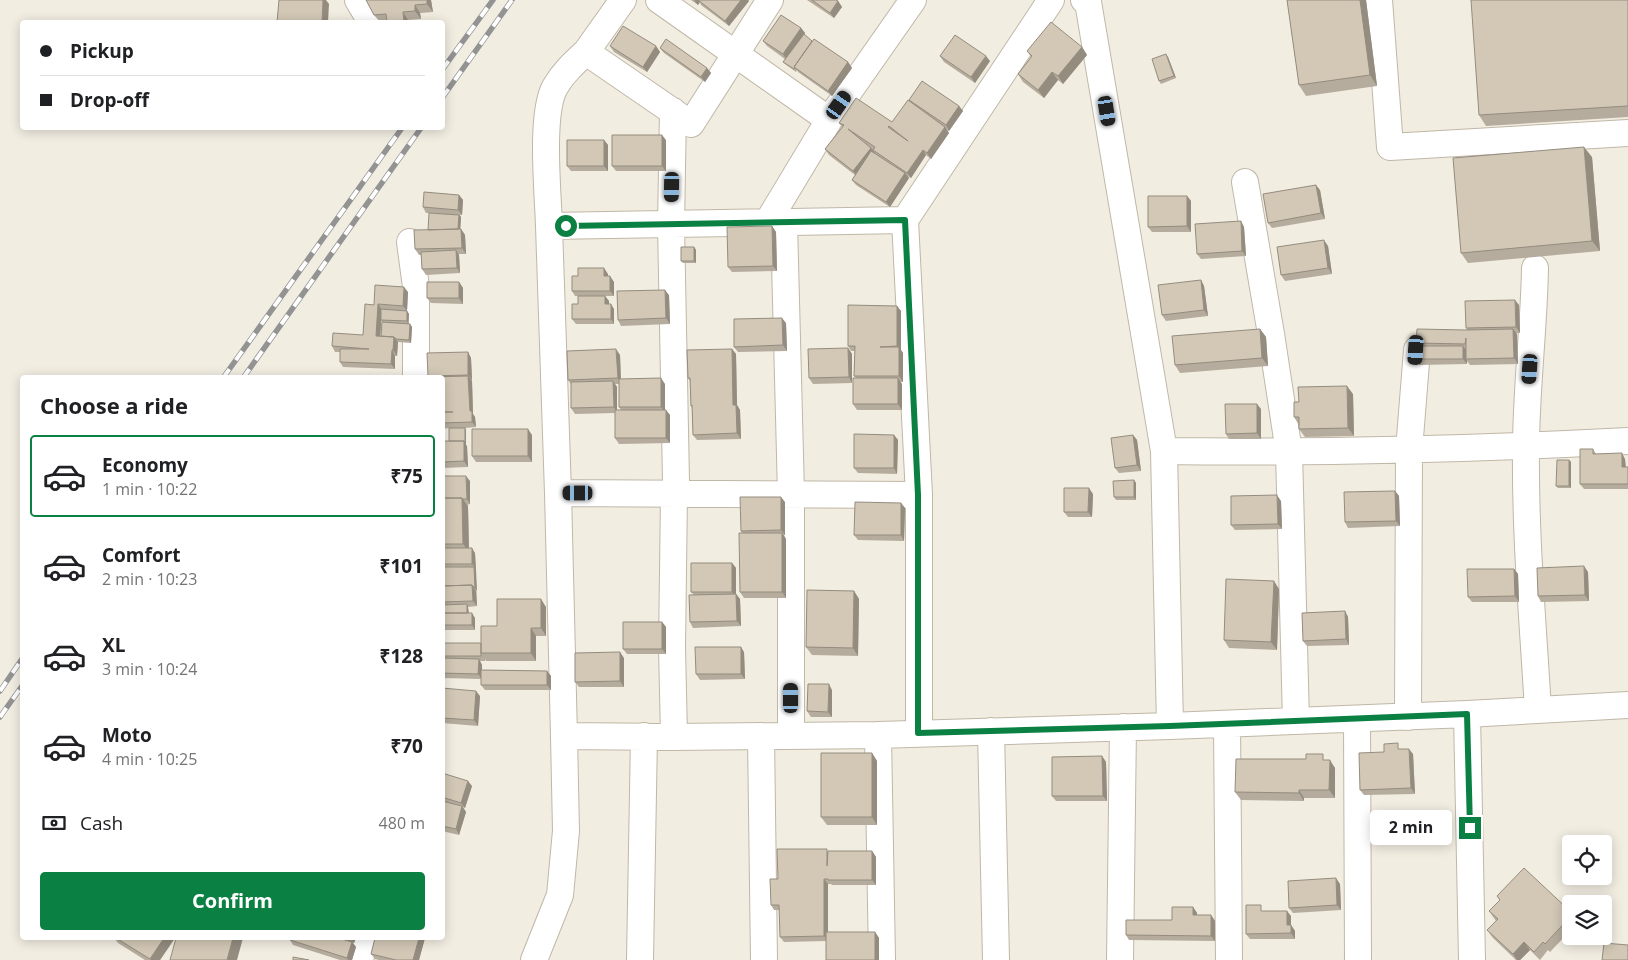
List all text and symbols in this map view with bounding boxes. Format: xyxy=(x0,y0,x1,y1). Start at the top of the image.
text: Pickup xyxy=(70,38,134,64)
text: Drop-off xyxy=(70,87,149,113)
car xyxy=(824,88,853,122)
car xyxy=(1097,95,1116,127)
car xyxy=(664,172,679,202)
route start xyxy=(555,215,577,237)
car xyxy=(1407,335,1424,365)
car xyxy=(1521,354,1538,384)
text: Choose a ride xyxy=(40,390,188,420)
text: Economy xyxy=(102,452,188,478)
icon: car xyxy=(42,454,87,499)
text: ₹75 xyxy=(390,463,423,489)
text: 1 min · 10:22 xyxy=(102,478,197,500)
car xyxy=(563,486,593,501)
text: Comfort xyxy=(102,542,181,568)
icon: car xyxy=(42,544,87,589)
text: ₹101 xyxy=(380,553,423,579)
text: 2 min · 10:23 xyxy=(102,568,197,590)
text: XL xyxy=(102,632,125,658)
icon: car xyxy=(42,634,87,679)
text: ₹128 xyxy=(380,643,423,669)
text: 3 min · 10:24 xyxy=(102,658,197,680)
car xyxy=(783,683,798,713)
text: Moto xyxy=(102,722,152,748)
icon: car xyxy=(42,724,87,769)
text: ₹70 xyxy=(390,733,423,759)
text: 4 min · 10:25 xyxy=(102,748,197,770)
icon: cash xyxy=(40,809,68,837)
text: Cash xyxy=(80,810,123,836)
callout: 2 min xyxy=(1370,810,1452,846)
text: 480 m xyxy=(379,812,425,834)
text: 2 min xyxy=(1389,816,1433,838)
route end xyxy=(1459,817,1481,839)
map controls xyxy=(1562,835,1612,945)
button: locate xyxy=(1562,835,1612,885)
button: Confirm xyxy=(40,872,425,930)
button: layers xyxy=(1562,895,1612,945)

